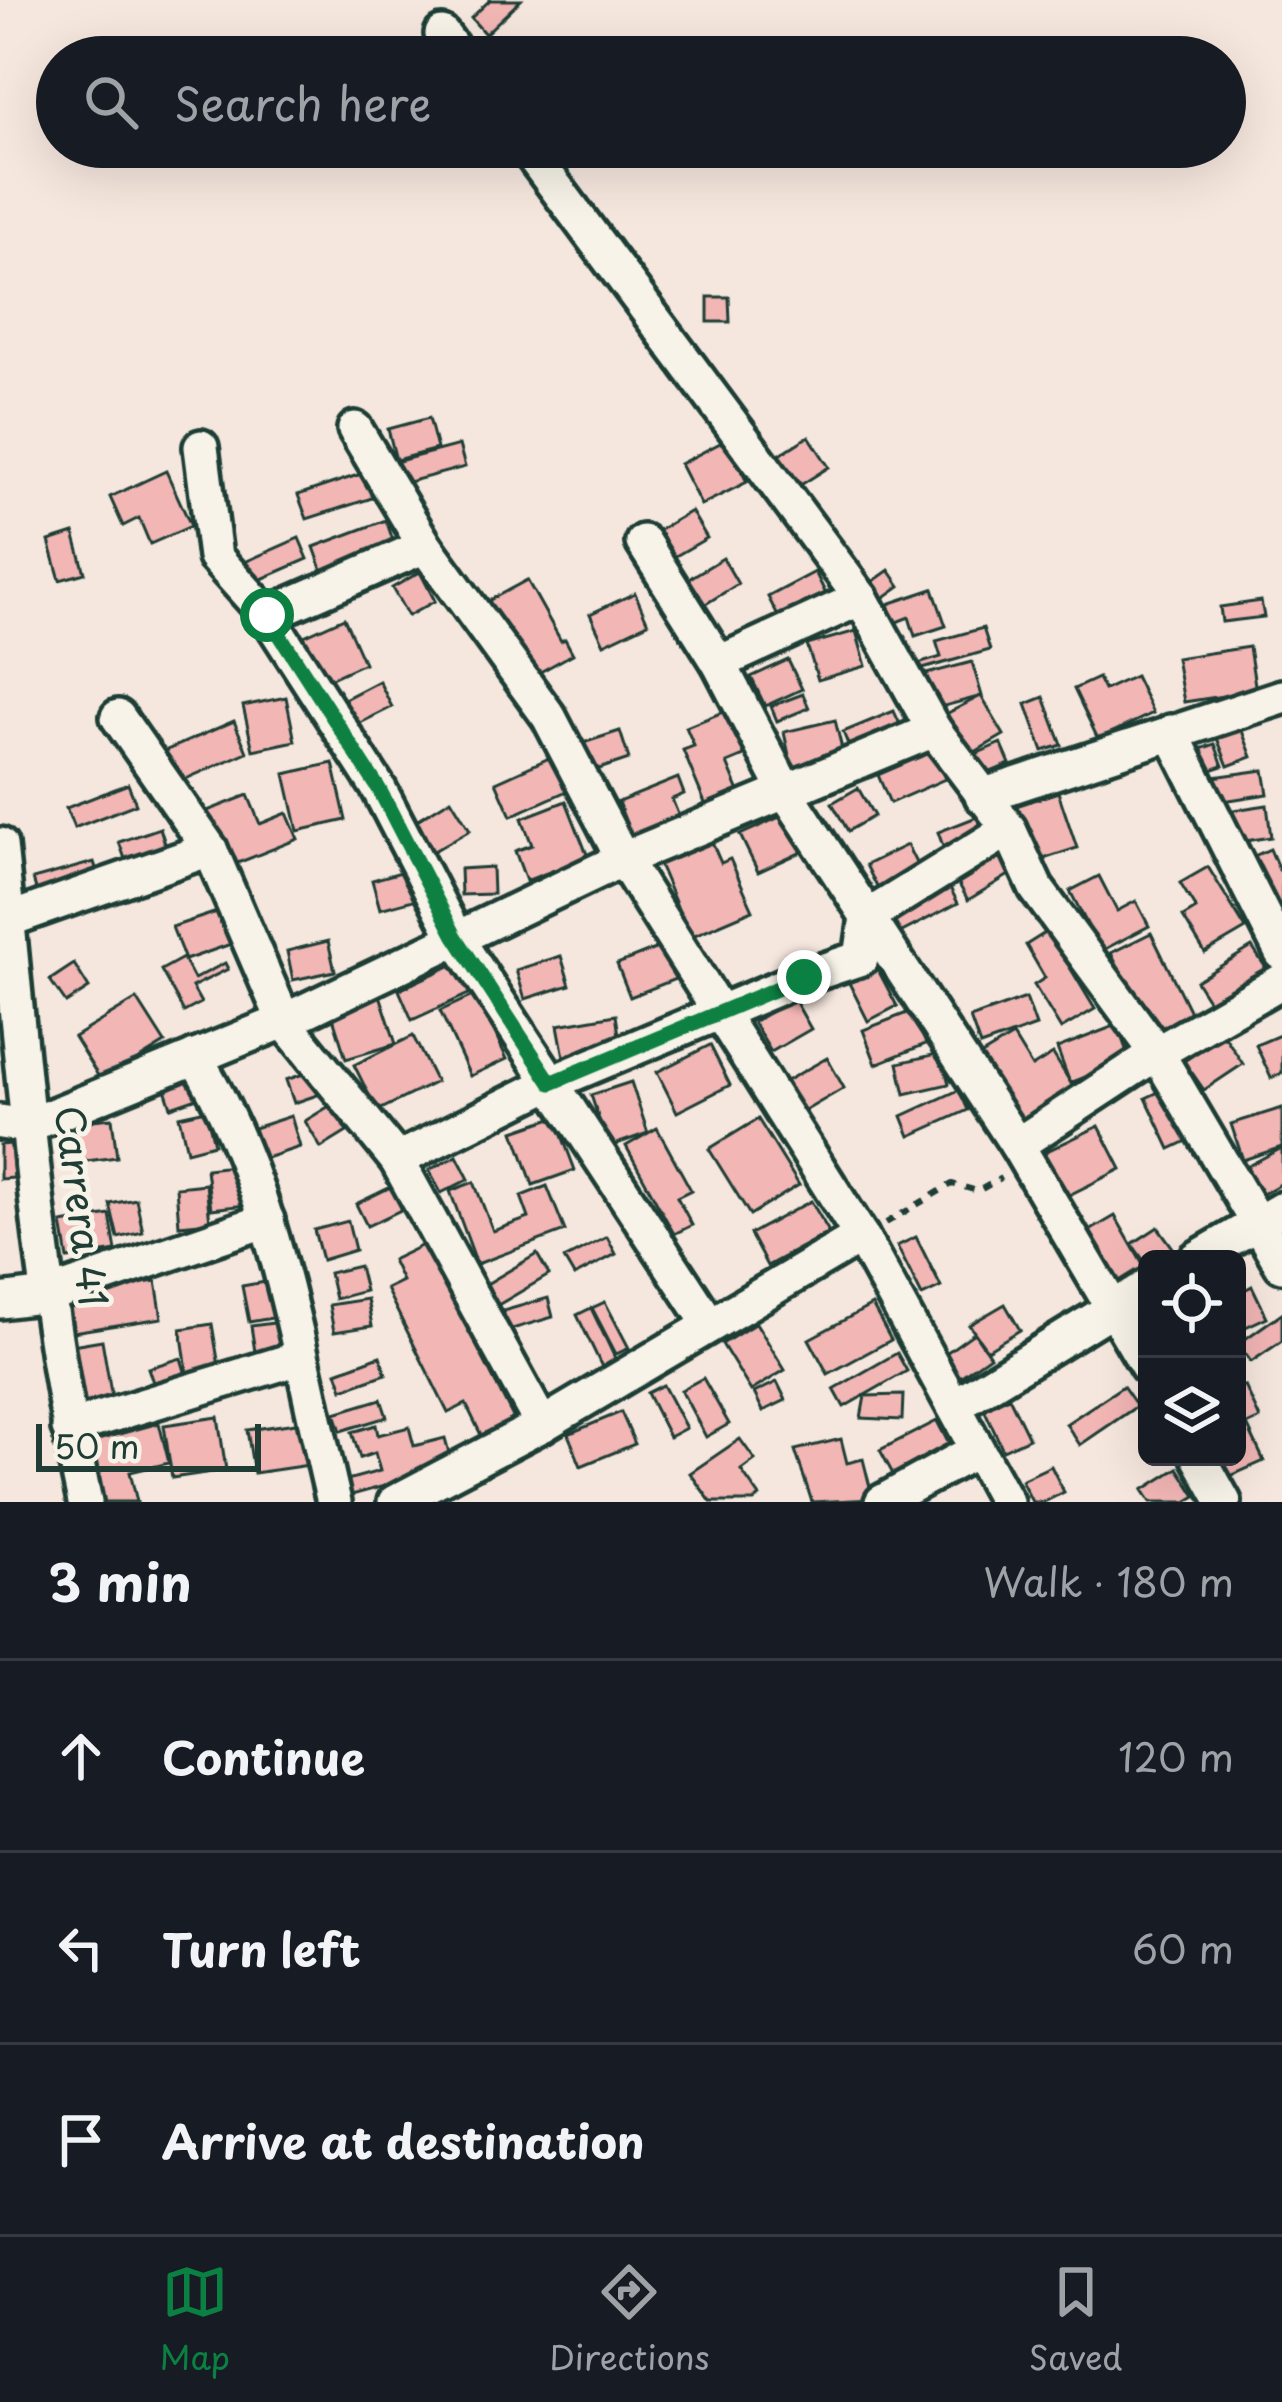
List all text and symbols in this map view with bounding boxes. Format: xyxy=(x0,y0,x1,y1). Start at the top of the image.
search box xyxy=(36,36,1246,168)
text: Search here xyxy=(174,68,431,136)
icon: search xyxy=(78,69,144,135)
route start xyxy=(240,588,294,642)
route end xyxy=(777,950,831,1004)
street label: Carrera 41 xyxy=(42,1102,125,1309)
map controls xyxy=(1138,1250,1246,1466)
button: locate xyxy=(1138,1250,1246,1358)
button: layers xyxy=(1138,1358,1246,1466)
scale bar xyxy=(36,1418,261,1471)
text: 50 m xyxy=(54,1420,140,1470)
text: 3 min xyxy=(48,1542,192,1619)
text: Walk · 180 m xyxy=(984,1551,1234,1610)
text: Continue xyxy=(162,1722,365,1790)
icon: ahead xyxy=(48,1723,114,1789)
text: 120 m xyxy=(1118,1726,1234,1785)
text: Turn left xyxy=(162,1914,361,1982)
icon: left xyxy=(48,1915,114,1981)
text: 60 m xyxy=(1132,1918,1234,1977)
text: Arrive at destination xyxy=(162,2106,645,2174)
icon: arrive xyxy=(48,2107,114,2173)
tab: Map xyxy=(160,2259,230,2381)
tab: Directions xyxy=(549,2259,710,2381)
tab: Saved xyxy=(1029,2259,1122,2381)

